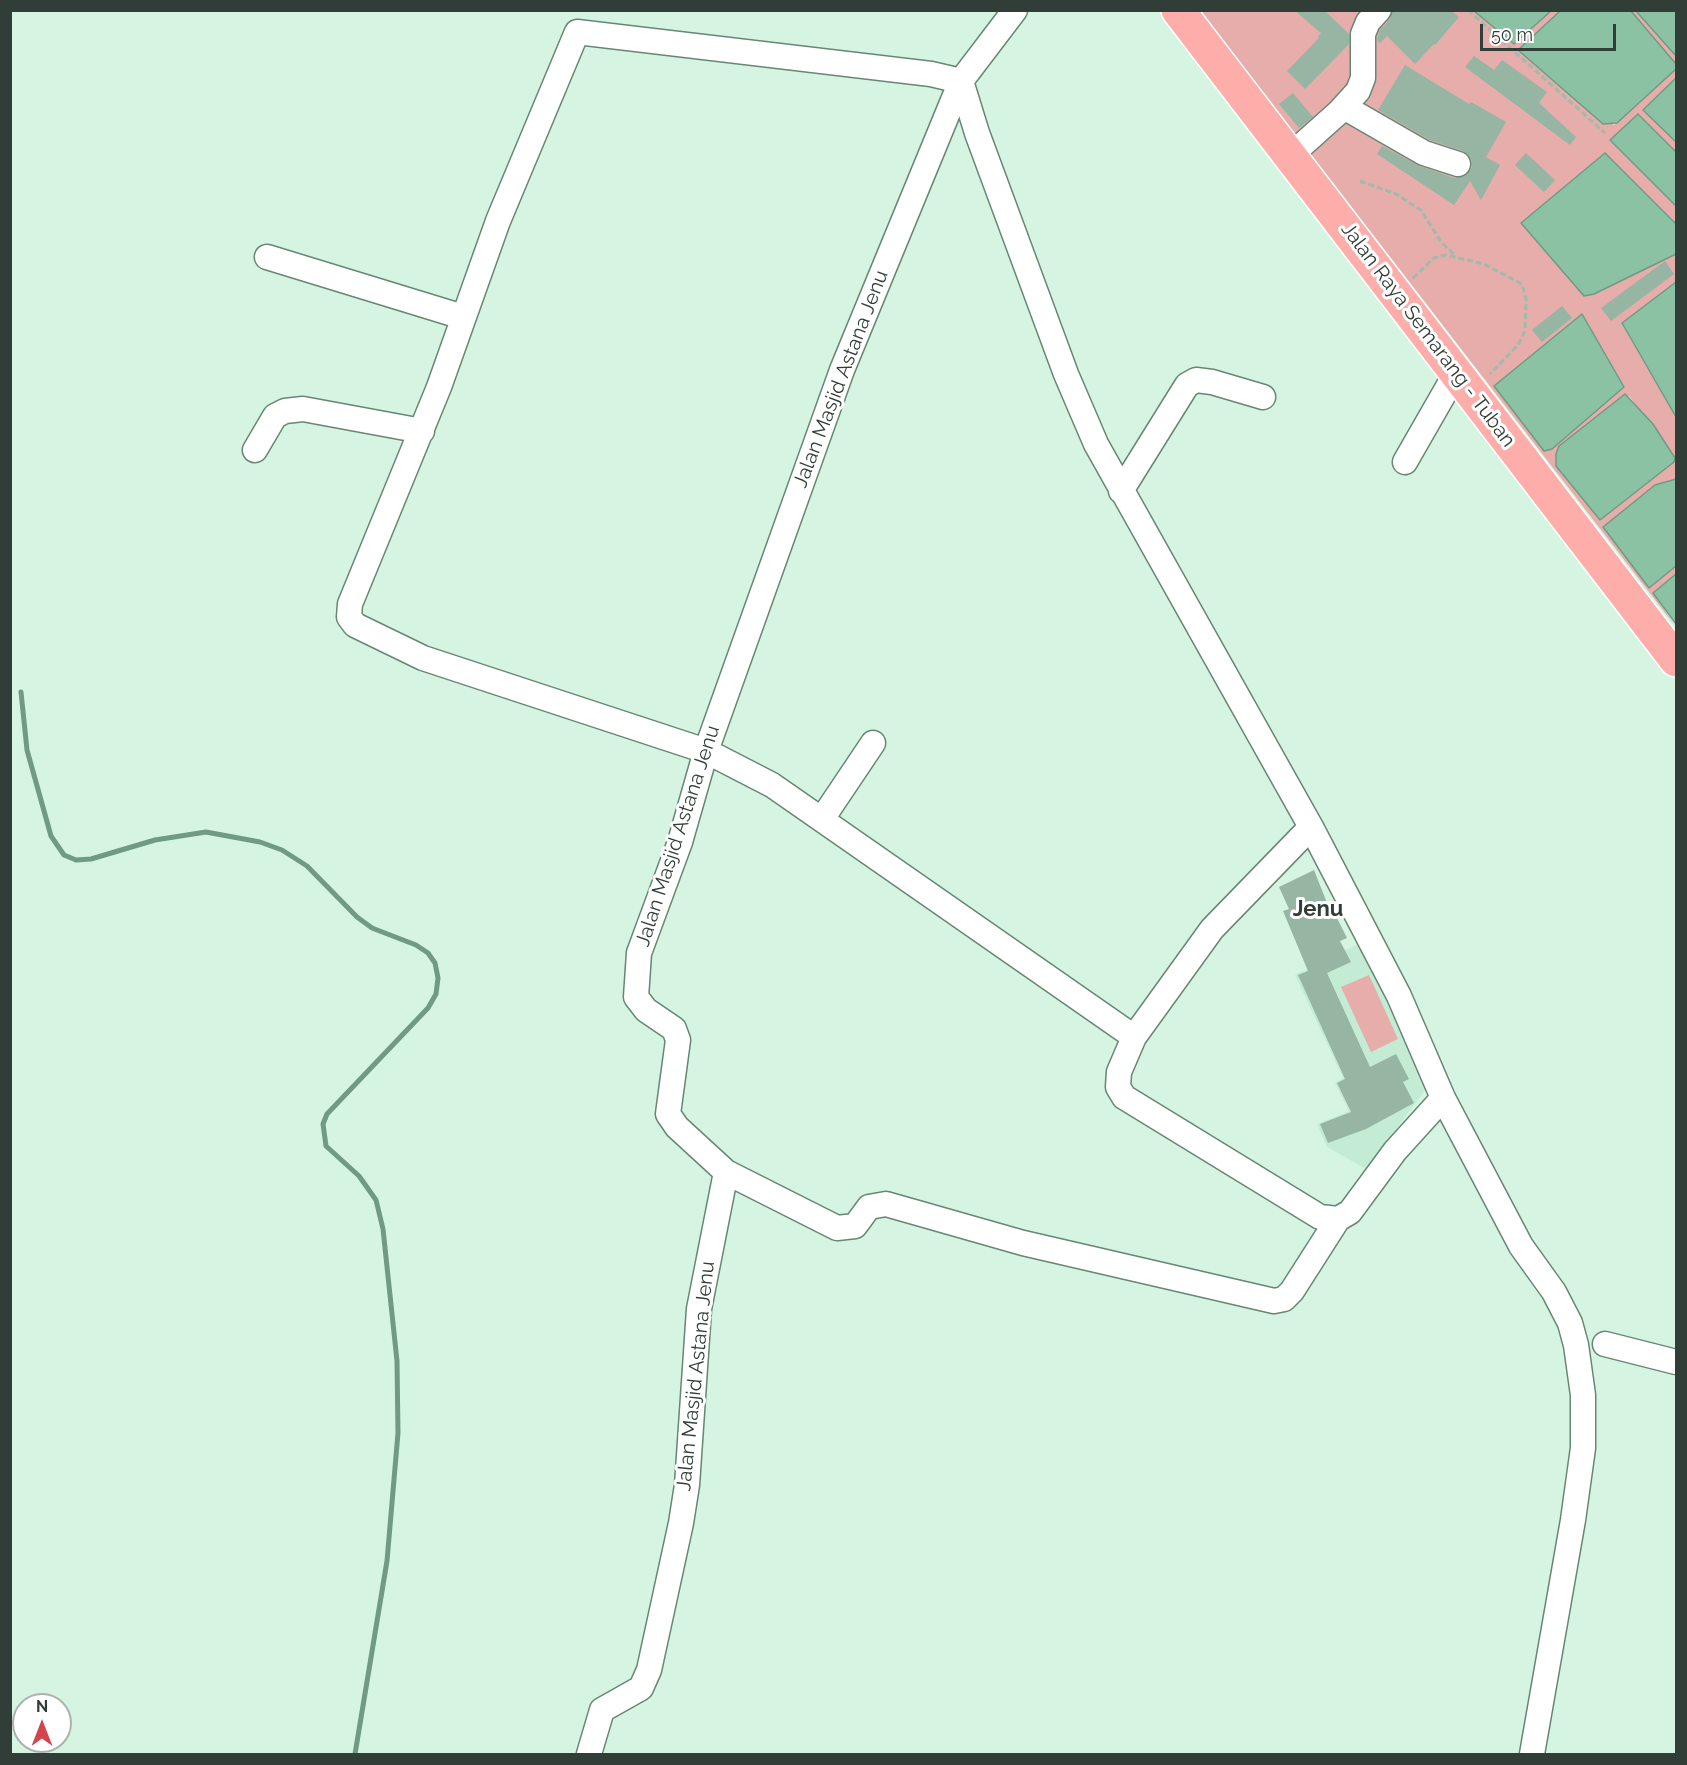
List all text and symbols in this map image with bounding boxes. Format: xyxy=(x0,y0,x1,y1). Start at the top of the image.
scale bar xyxy=(1483,12,1620,50)
text: 50 m xyxy=(1491,24,1533,45)
street label: Jalan Raya Semarang - Tuban xyxy=(1336,218,1520,452)
street label: Jalan Masjid Astana Jenu xyxy=(788,267,894,491)
street label: Jalan Masjid Astana Jenu xyxy=(631,723,725,949)
district label: Jenu xyxy=(1293,896,1343,922)
street label: Jalan Masjid Astana Jenu xyxy=(672,1260,720,1492)
north arrow xyxy=(12,1693,72,1753)
text: N xyxy=(36,1697,48,1716)

